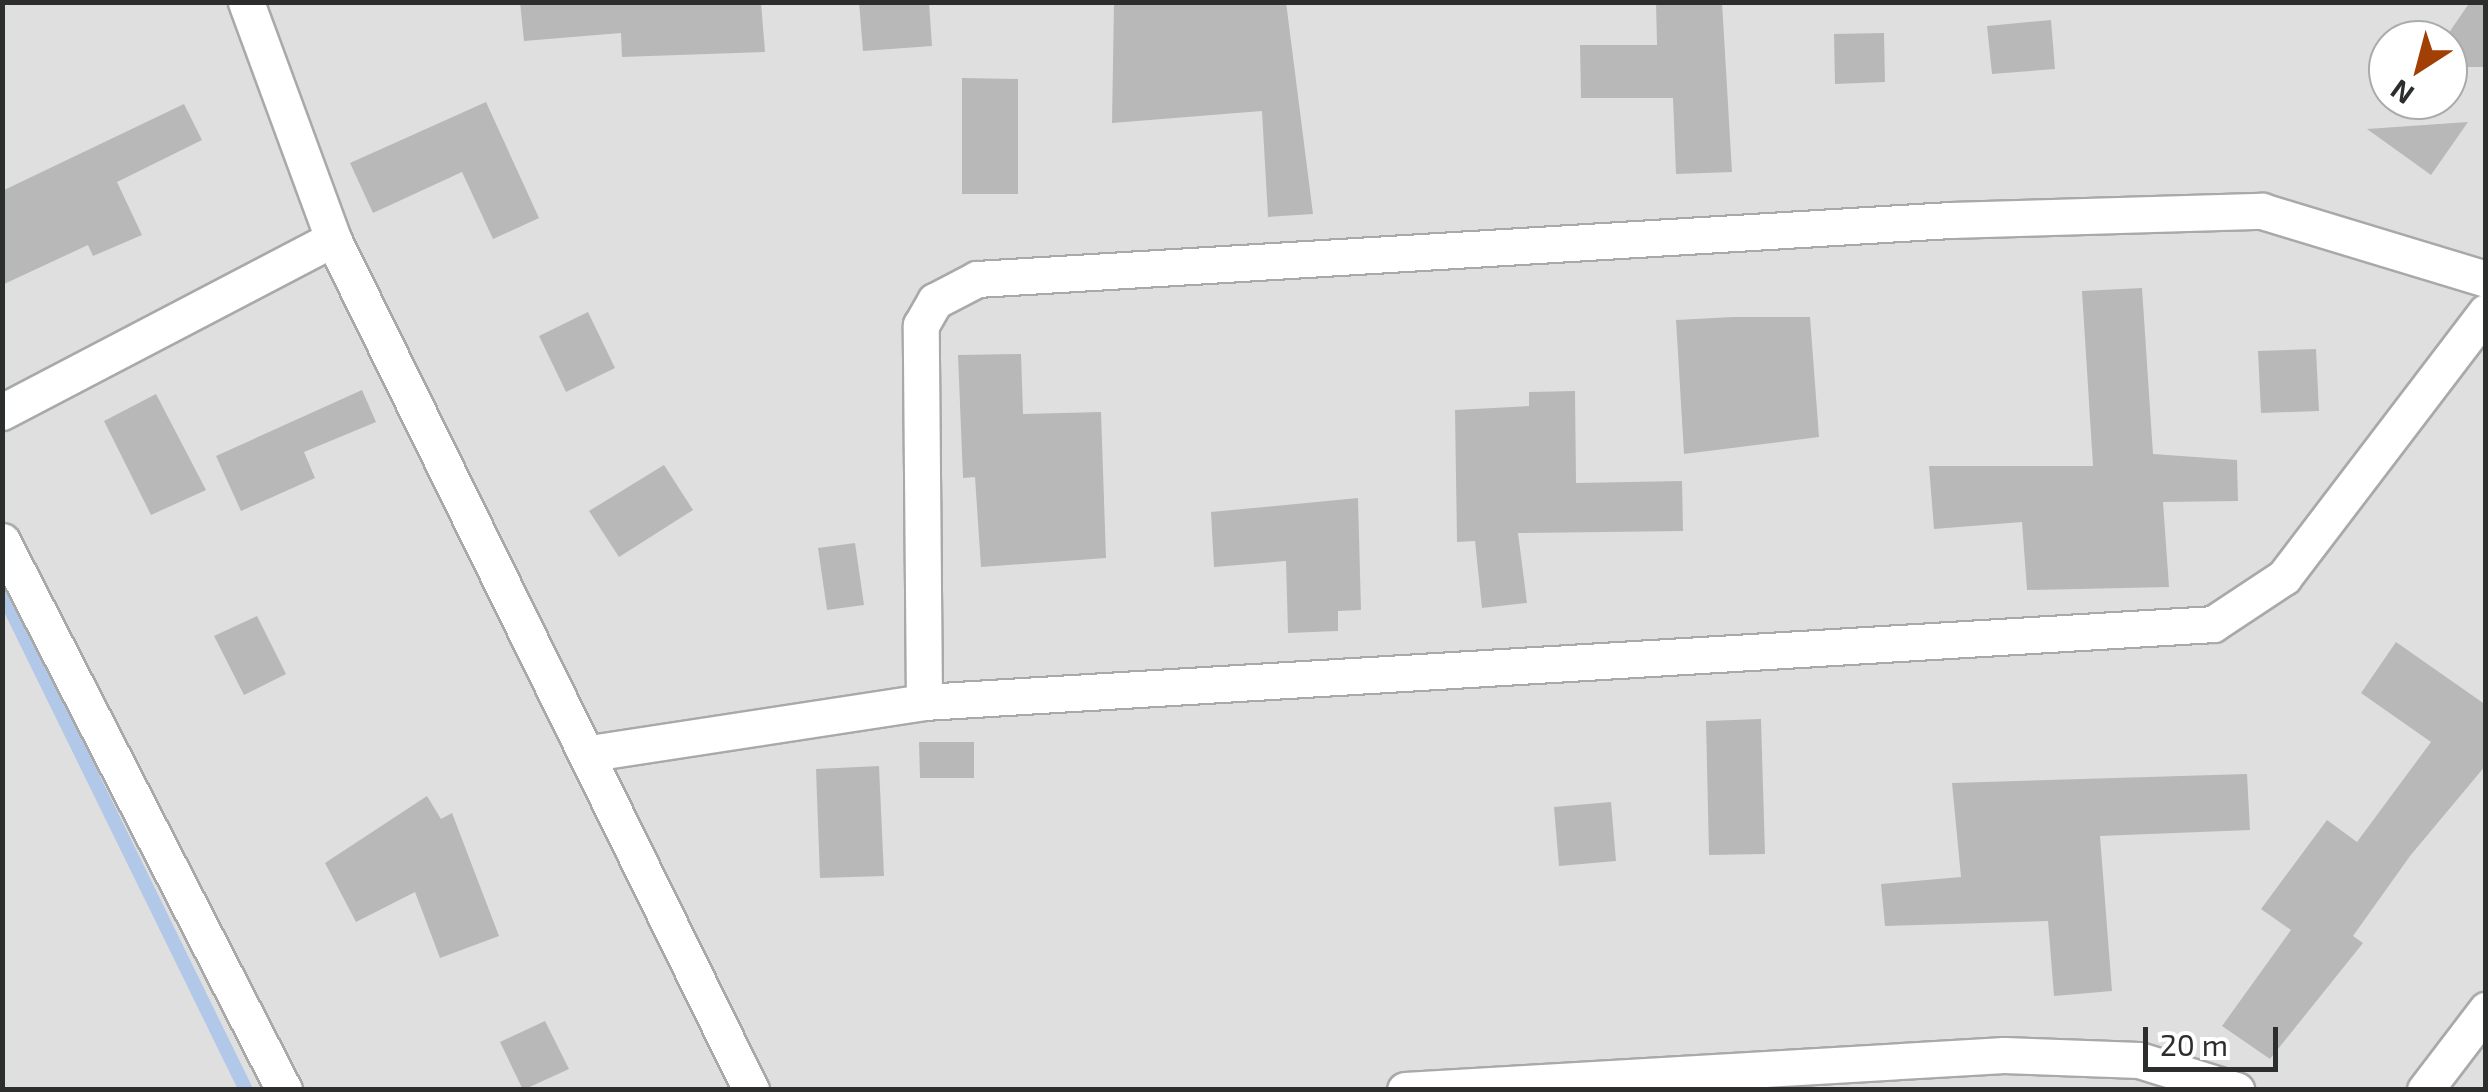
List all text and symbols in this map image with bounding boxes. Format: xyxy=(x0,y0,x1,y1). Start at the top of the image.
north arrow xyxy=(2368,20,2468,120)
text: N xyxy=(2383,73,2420,112)
scale bar xyxy=(2148,1007,2283,1069)
text: 20 m xyxy=(2160,1026,2228,1062)

